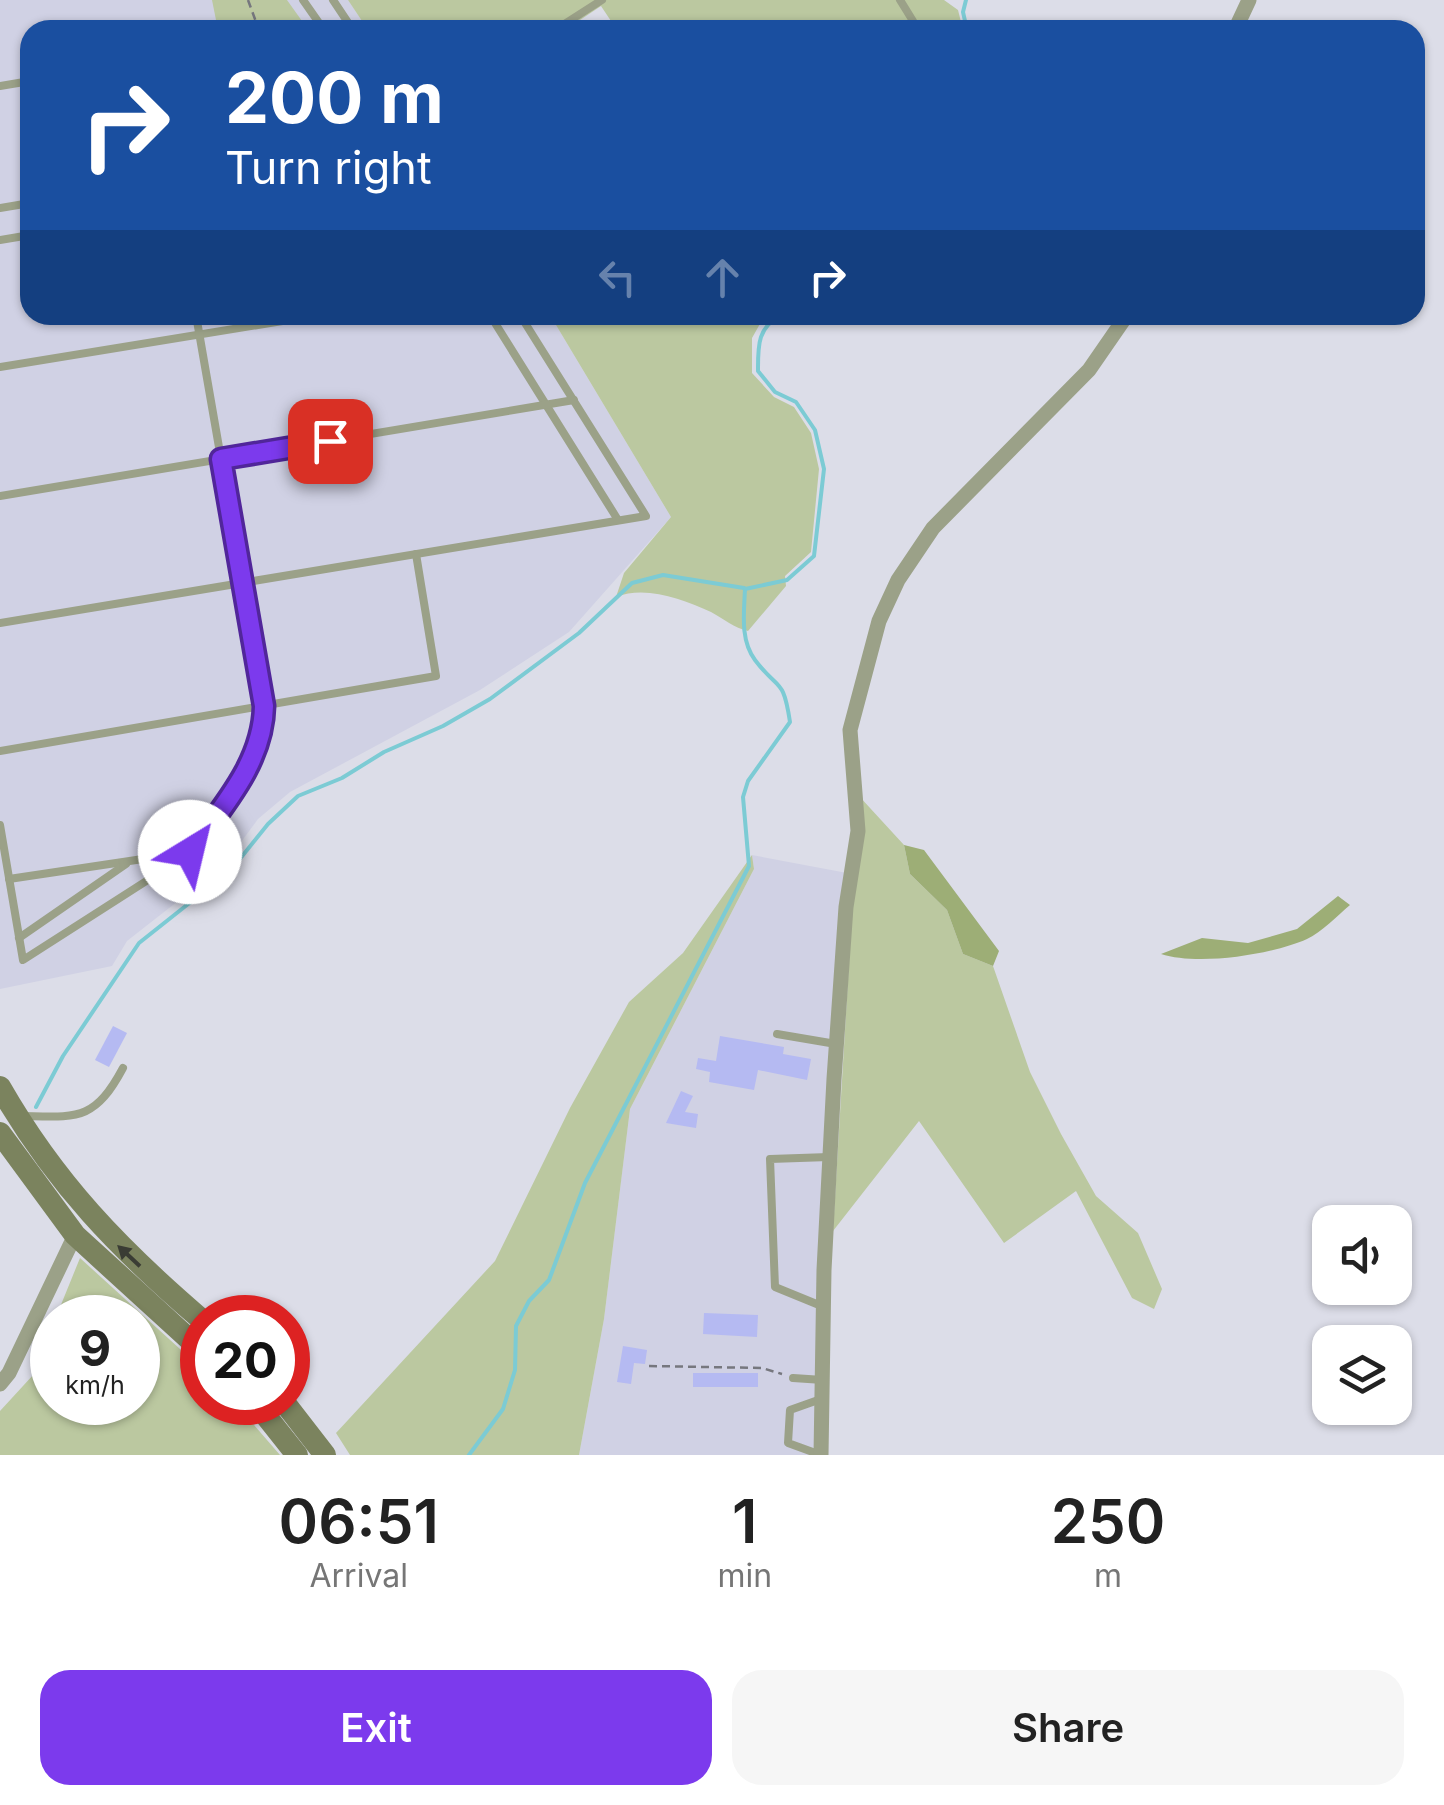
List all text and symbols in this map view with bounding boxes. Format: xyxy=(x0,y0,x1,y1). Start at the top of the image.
text: 200 m xyxy=(225,55,444,140)
icon: right xyxy=(60,60,190,190)
text: Turn right xyxy=(225,140,432,195)
icon: left xyxy=(590,250,645,305)
icon: ahead xyxy=(695,250,750,305)
icon: right xyxy=(800,250,855,305)
pin xyxy=(288,399,373,484)
icon: arrive xyxy=(303,414,358,469)
position arrow xyxy=(138,800,242,904)
map controls xyxy=(1312,1205,1412,1425)
button: sound xyxy=(1312,1205,1412,1305)
one-way arrow xyxy=(117,1245,142,1267)
speed limit sign: 20 xyxy=(180,1295,310,1425)
text: 9 xyxy=(79,1318,111,1378)
button: layers xyxy=(1312,1325,1412,1425)
text: km/h xyxy=(65,1370,125,1400)
text: 06:51 xyxy=(279,1485,439,1557)
text: 1 xyxy=(732,1485,757,1557)
text: 250 xyxy=(1051,1485,1165,1557)
text: Arrival xyxy=(309,1556,408,1595)
text: min xyxy=(717,1556,772,1595)
text: m xyxy=(1094,1556,1122,1595)
button: Exit xyxy=(40,1670,712,1785)
button: Share xyxy=(732,1670,1404,1785)

